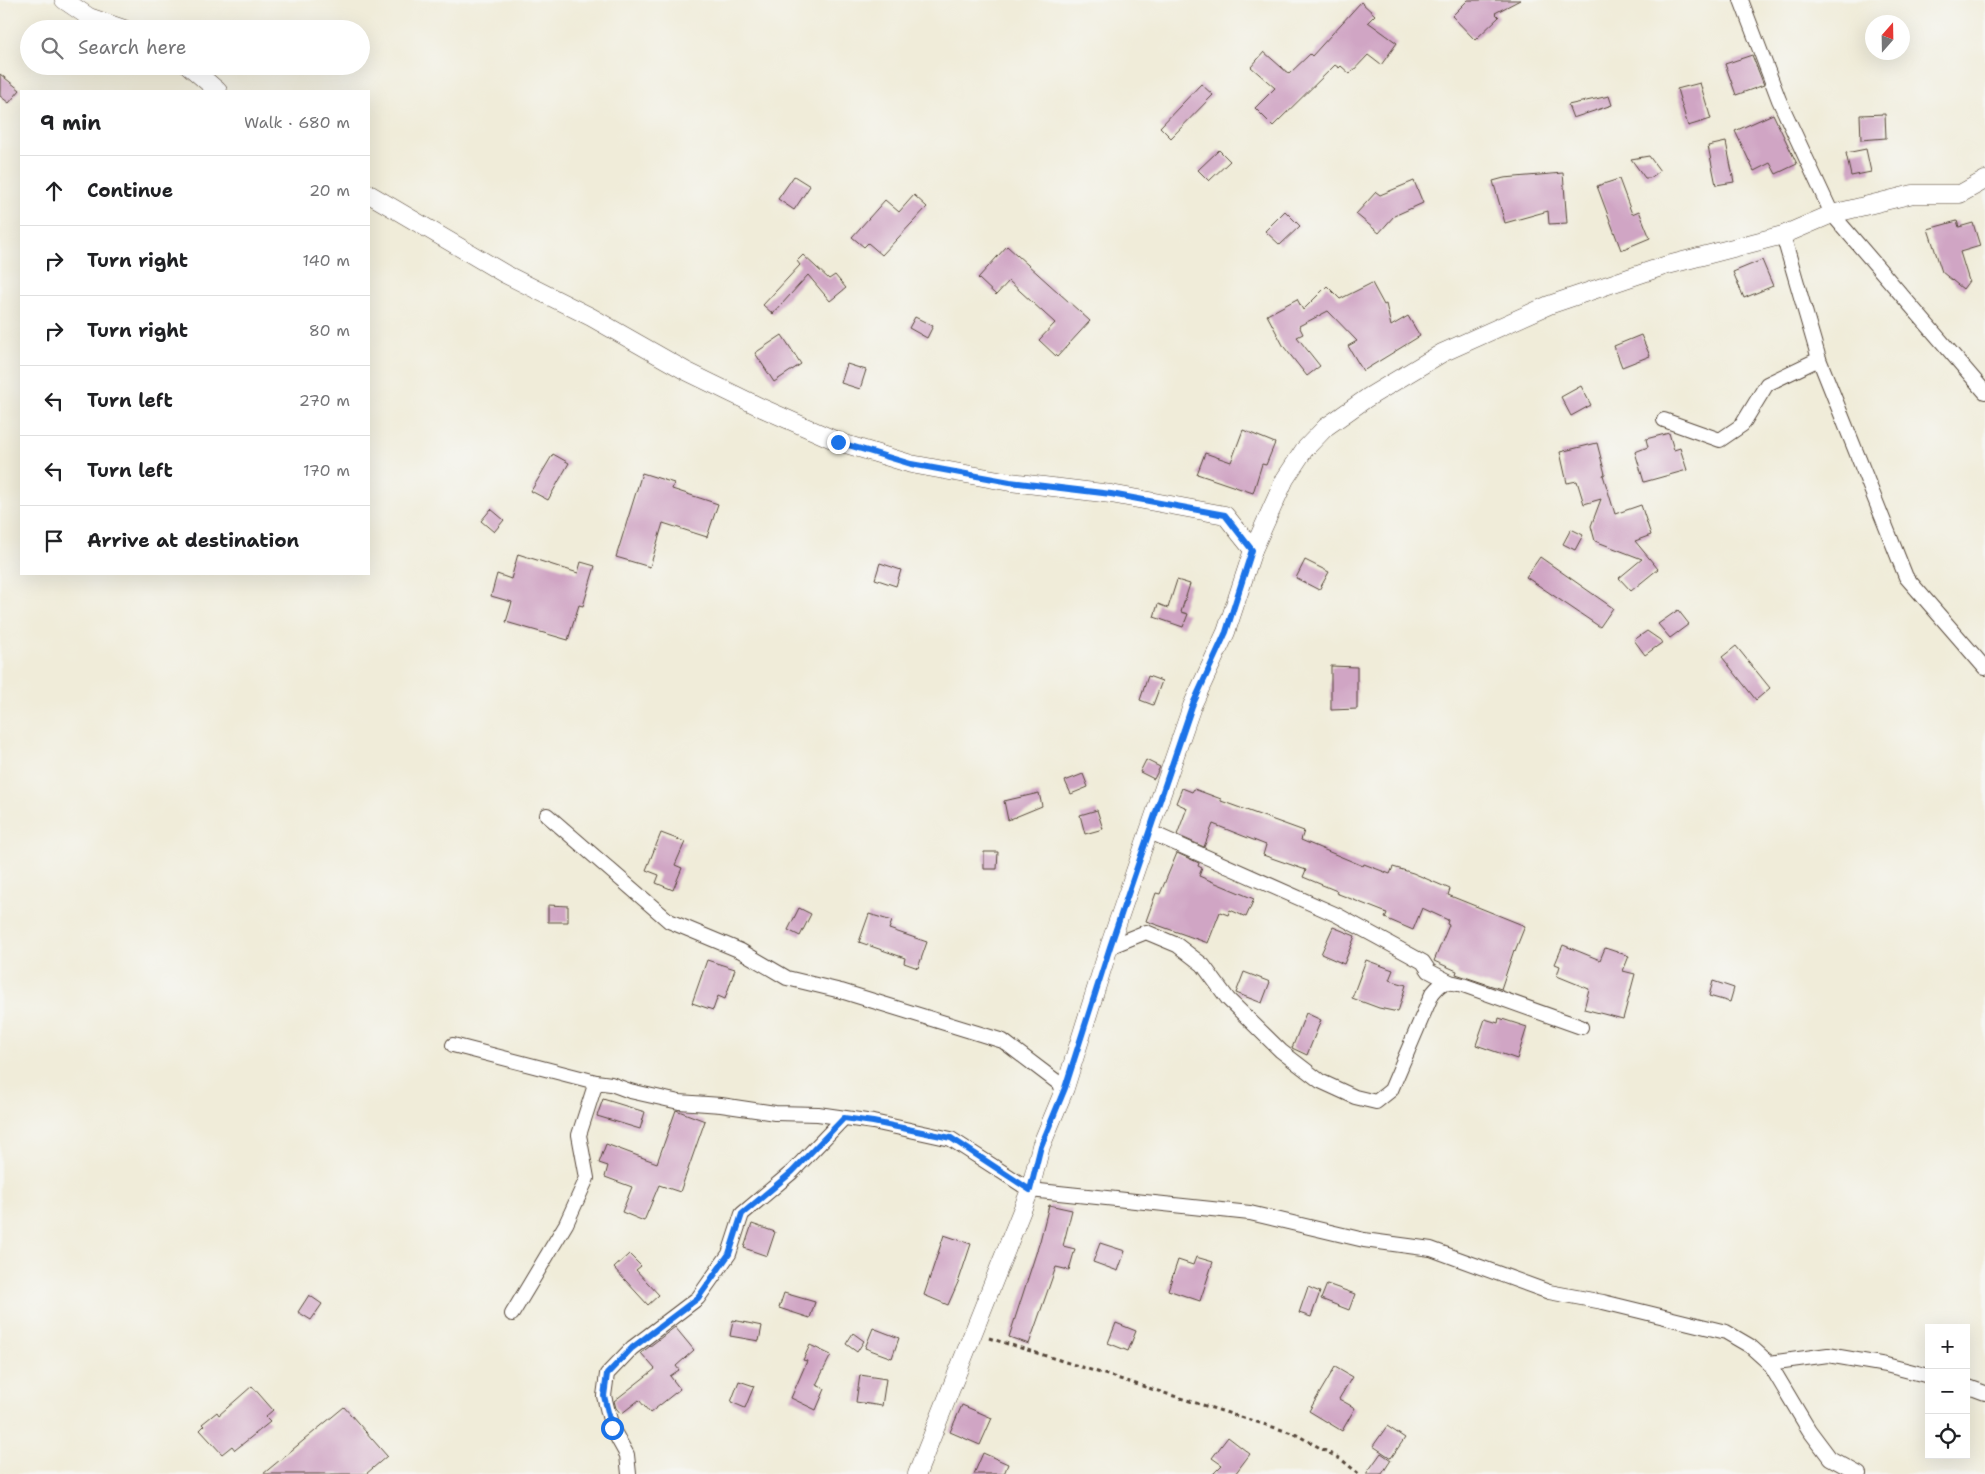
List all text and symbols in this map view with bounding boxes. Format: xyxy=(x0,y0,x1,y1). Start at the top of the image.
north arrow xyxy=(1865,15,1910,60)
search box xyxy=(20,20,370,75)
icon: search xyxy=(38,34,66,62)
text: Search here xyxy=(78,35,187,60)
text: 9 min xyxy=(40,109,101,137)
text: Walk · 680 m xyxy=(244,112,350,133)
icon: ahead xyxy=(40,177,68,205)
text: Continue xyxy=(87,178,173,203)
text: 20 m xyxy=(309,180,350,201)
icon: right xyxy=(40,247,68,275)
text: Turn right xyxy=(87,248,188,273)
text: 140 m xyxy=(303,250,350,271)
icon: right xyxy=(40,317,68,345)
text: Turn right xyxy=(87,318,188,343)
text: 80 m xyxy=(309,320,350,341)
icon: left xyxy=(40,387,68,415)
text: Turn left xyxy=(87,388,173,413)
text: 270 m xyxy=(299,390,350,411)
route end xyxy=(827,431,850,454)
icon: left xyxy=(40,457,68,485)
text: Turn left xyxy=(87,458,173,483)
text: 170 m xyxy=(303,460,350,481)
icon: arrive xyxy=(40,527,68,555)
text: Arrive at destination xyxy=(87,528,299,553)
map controls xyxy=(1925,1324,1970,1459)
button: + xyxy=(1925,1324,1970,1369)
button: − xyxy=(1925,1369,1970,1414)
button: locate xyxy=(1925,1414,1970,1459)
route start xyxy=(601,1417,624,1440)

